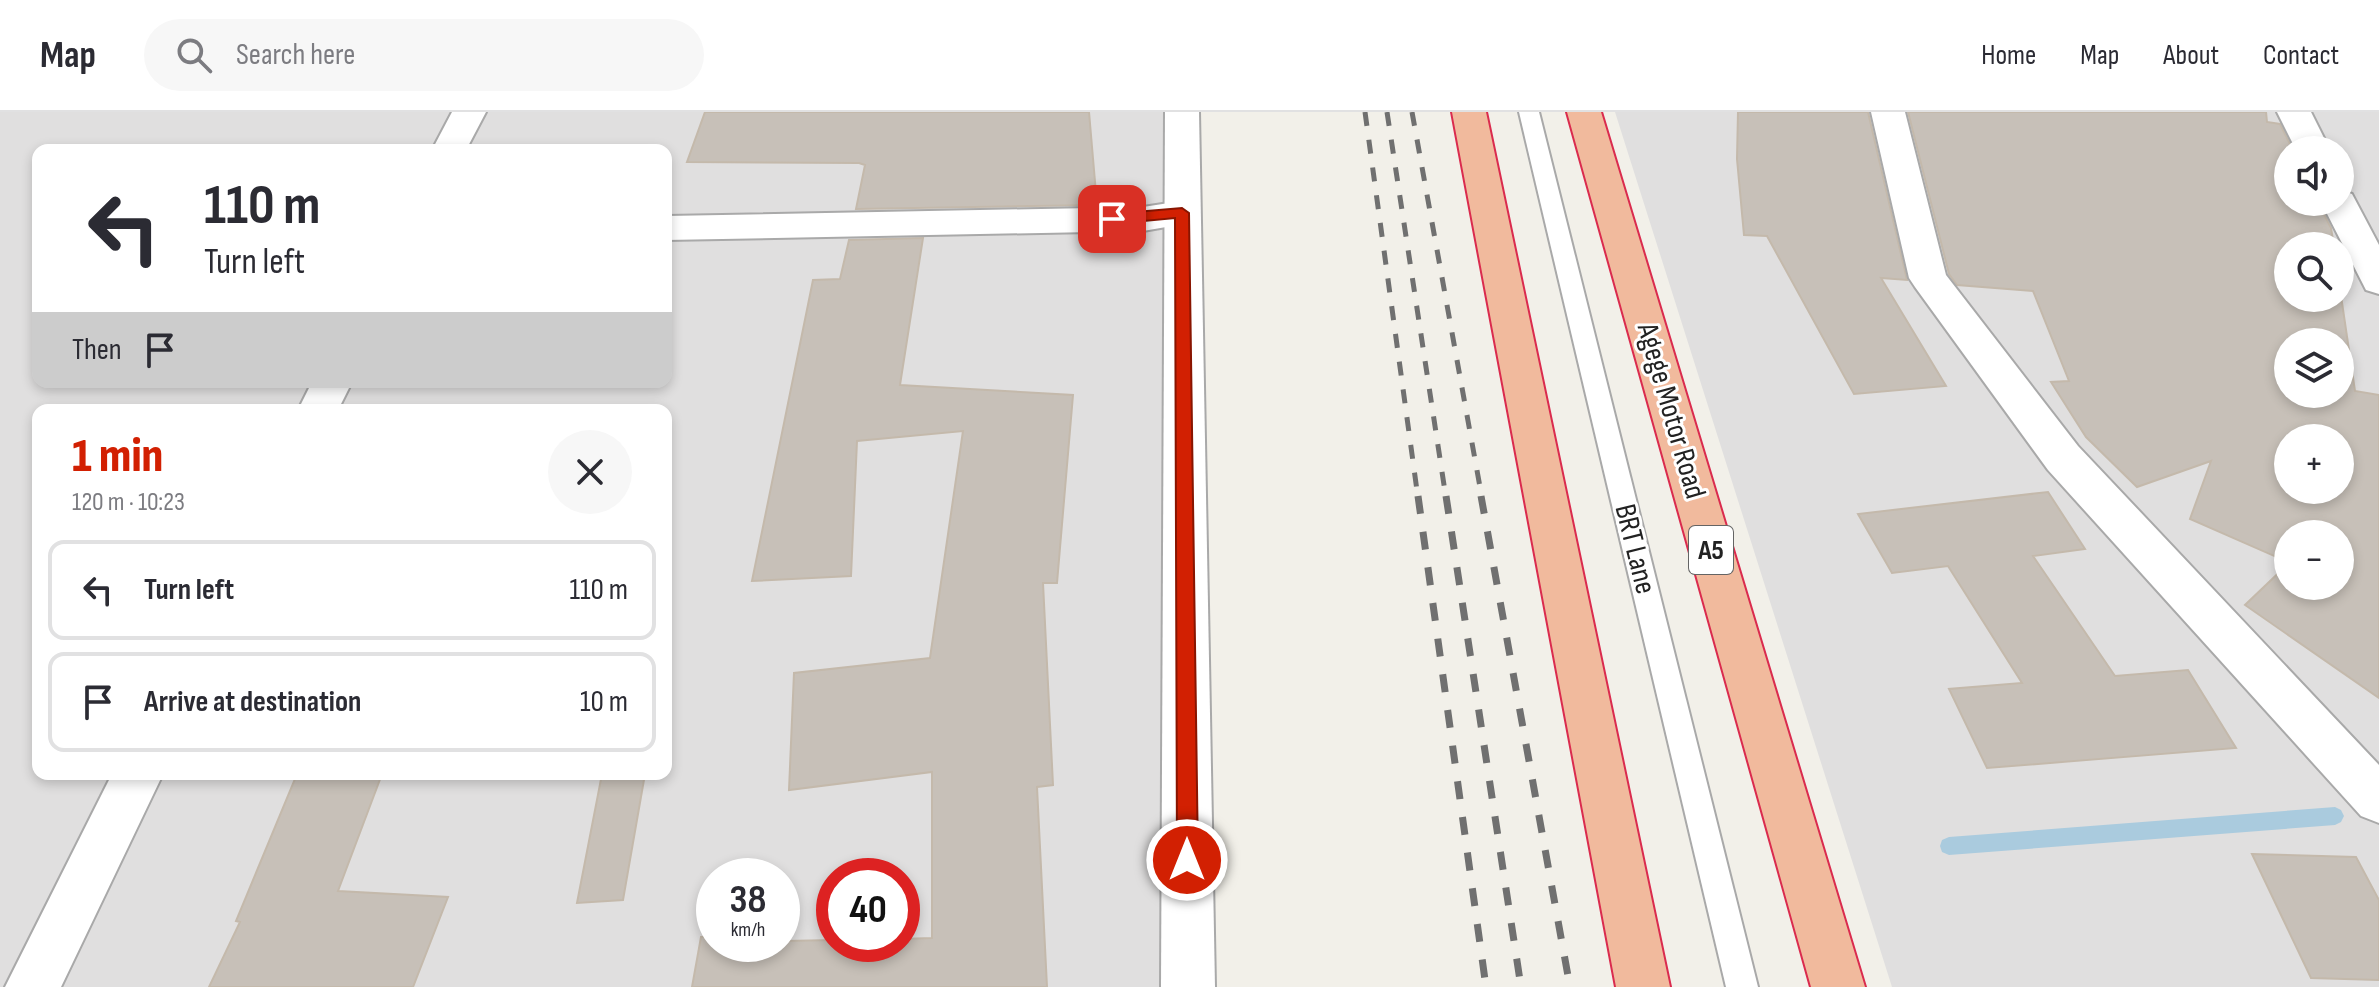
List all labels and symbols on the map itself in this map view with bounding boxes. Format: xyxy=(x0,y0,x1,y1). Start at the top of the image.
pin xyxy=(1078,185,1146,253)
street label: Agege Motor Road xyxy=(1628,318,1713,503)
street label: BRT Lane xyxy=(1606,500,1664,598)
road number: A5 xyxy=(1689,526,1733,574)
position arrow xyxy=(1145,818,1229,902)
speed limit sign: 40 xyxy=(816,858,920,962)

